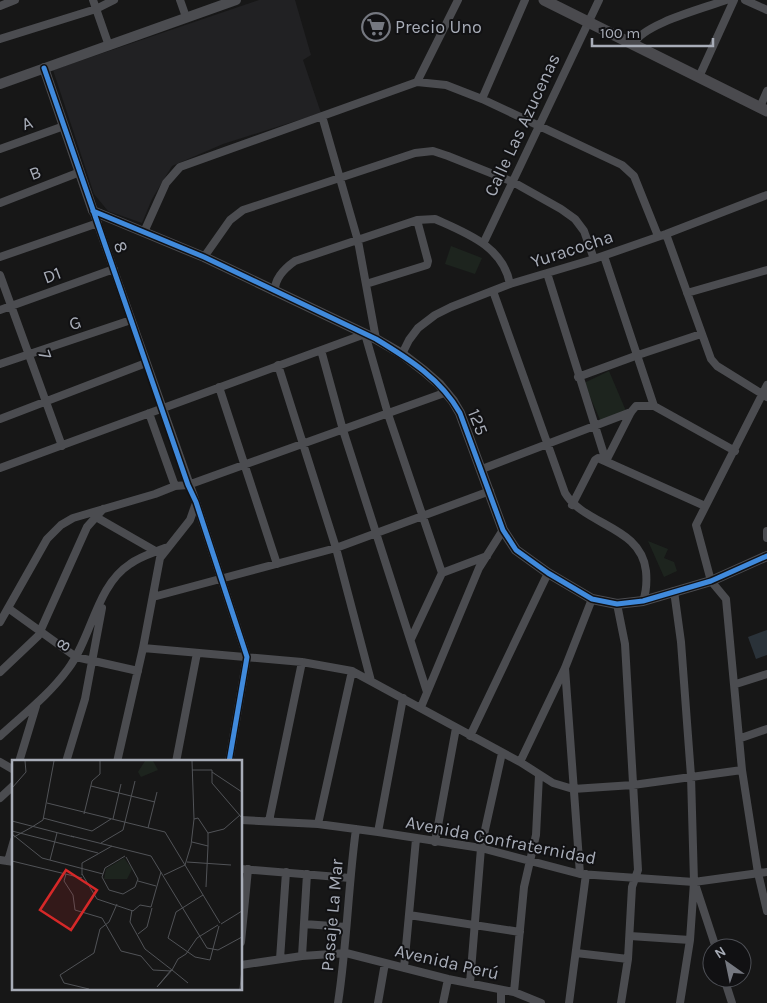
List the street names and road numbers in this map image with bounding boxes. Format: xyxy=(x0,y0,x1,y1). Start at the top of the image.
street label: Calle Las Azucenas xyxy=(479,50,565,200)
street label: A xyxy=(18,111,36,135)
street label: B xyxy=(26,161,44,185)
street label: Yuracocha xyxy=(528,225,616,273)
street label: 8 xyxy=(109,238,133,256)
street label: D1 xyxy=(40,262,64,288)
street label: G xyxy=(66,311,84,335)
street label: 7 xyxy=(33,347,57,363)
street label: 125 xyxy=(463,406,493,438)
street label: 8 xyxy=(51,635,75,655)
street label: Avenida Confraternidad xyxy=(404,811,598,869)
street label: Pasaje La Mar xyxy=(316,857,348,972)
street label: Avenida Perú xyxy=(393,939,501,985)

